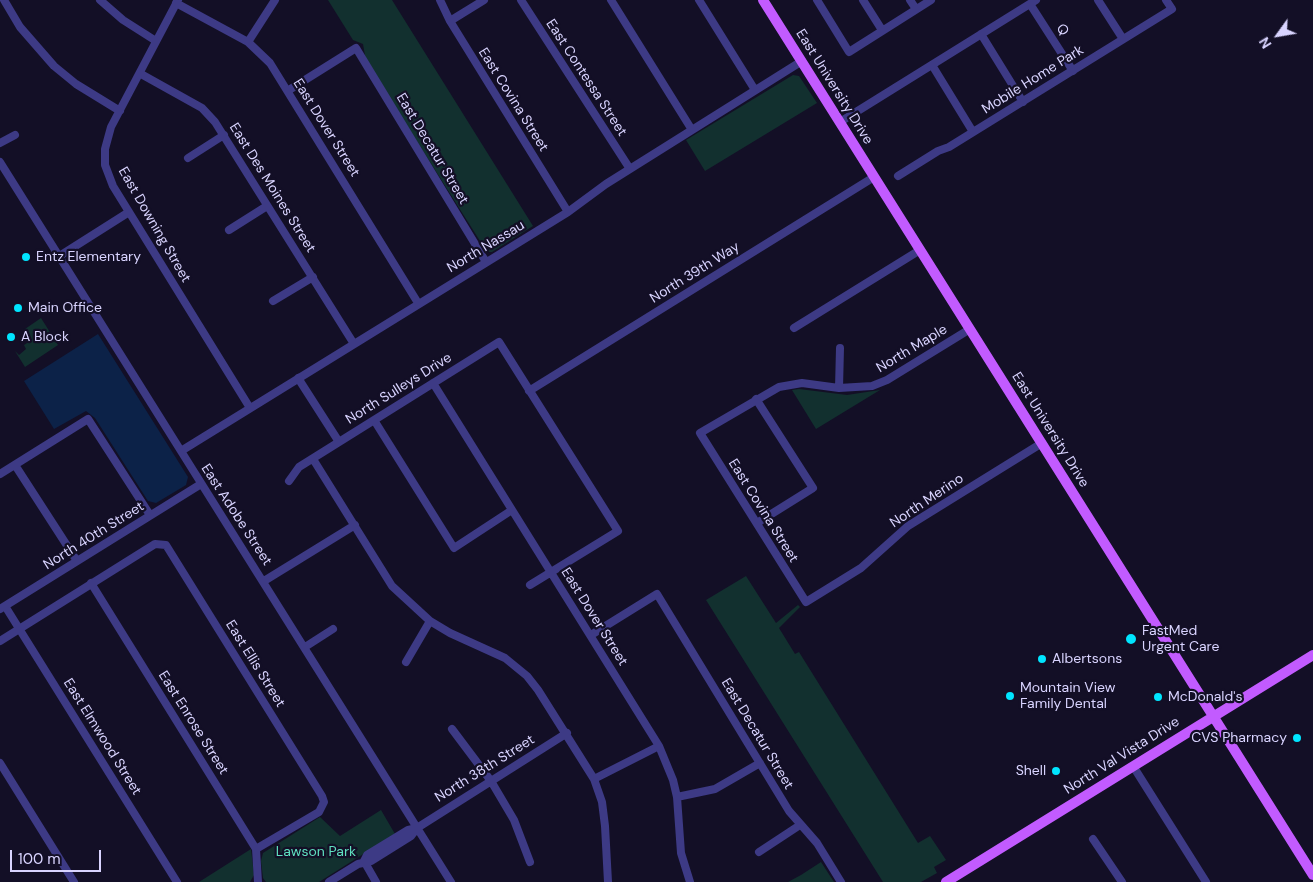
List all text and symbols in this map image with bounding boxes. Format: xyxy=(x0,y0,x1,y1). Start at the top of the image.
north arrow xyxy=(1253,10,1303,60)
street label: East Contessa Street xyxy=(542,16,630,140)
street label: Q xyxy=(1052,21,1072,39)
street label: East University Drive xyxy=(792,26,876,148)
text: N xyxy=(1255,34,1276,52)
street label: Mobile Home Park xyxy=(979,42,1087,118)
street label: East Covina Street xyxy=(474,45,552,155)
street label: East Dover Street xyxy=(289,76,363,180)
street label: East Decatur Street xyxy=(392,90,472,208)
street label: East Des Moines Street xyxy=(225,120,319,256)
street label: East Downing Street xyxy=(114,164,194,286)
street label: North Nassau xyxy=(444,217,528,277)
street label: North 39th Way xyxy=(647,239,743,307)
place label: Entz Elementary xyxy=(36,249,141,265)
marker: Entz Elementary xyxy=(20,251,32,263)
place label: Main Office xyxy=(28,300,102,316)
marker: Main Office xyxy=(12,302,24,314)
street label: North Maple xyxy=(874,321,950,377)
place label: A Block xyxy=(21,329,69,345)
marker: A Block xyxy=(5,331,17,343)
street label: North Sulleys Drive xyxy=(343,350,455,428)
street label: East University Drive xyxy=(1008,369,1092,491)
street label: East Covina Street xyxy=(724,456,802,566)
street label: East Adobe Street xyxy=(197,461,275,569)
street label: North Merino xyxy=(887,470,967,532)
street label: North 40th Street xyxy=(41,498,147,574)
street label: East Dover Street xyxy=(557,565,631,669)
street label: East Ellis Street xyxy=(222,617,288,711)
place label: FastMed Urgent Care xyxy=(1142,623,1219,656)
marker: FastMed Urgent Care xyxy=(1124,632,1138,646)
place label: Albertsons xyxy=(1052,651,1122,667)
marker: Albertsons xyxy=(1036,653,1048,665)
street label: East Enrose Street xyxy=(154,668,232,778)
street label: East Decatur Street xyxy=(717,675,797,793)
street label: East Elmwood Street xyxy=(59,676,145,798)
place label: Mountain View Family Dental xyxy=(1020,680,1115,712)
place label: McDonald's xyxy=(1168,689,1243,705)
marker: Mountain View Family Dental xyxy=(1004,690,1016,702)
marker: McDonald's xyxy=(1152,691,1164,703)
street label: North Val Vista Drive xyxy=(1061,714,1183,798)
place label: CVS Pharmacy xyxy=(1191,730,1287,746)
street label: North 38th Street xyxy=(432,732,538,806)
marker: CVS Pharmacy xyxy=(1291,732,1303,744)
place label: Shell xyxy=(1016,763,1046,779)
marker: Shell xyxy=(1050,765,1062,777)
scale bar xyxy=(12,840,104,872)
park label: Lawson Park xyxy=(276,844,356,860)
text: 100 m xyxy=(18,849,61,869)

